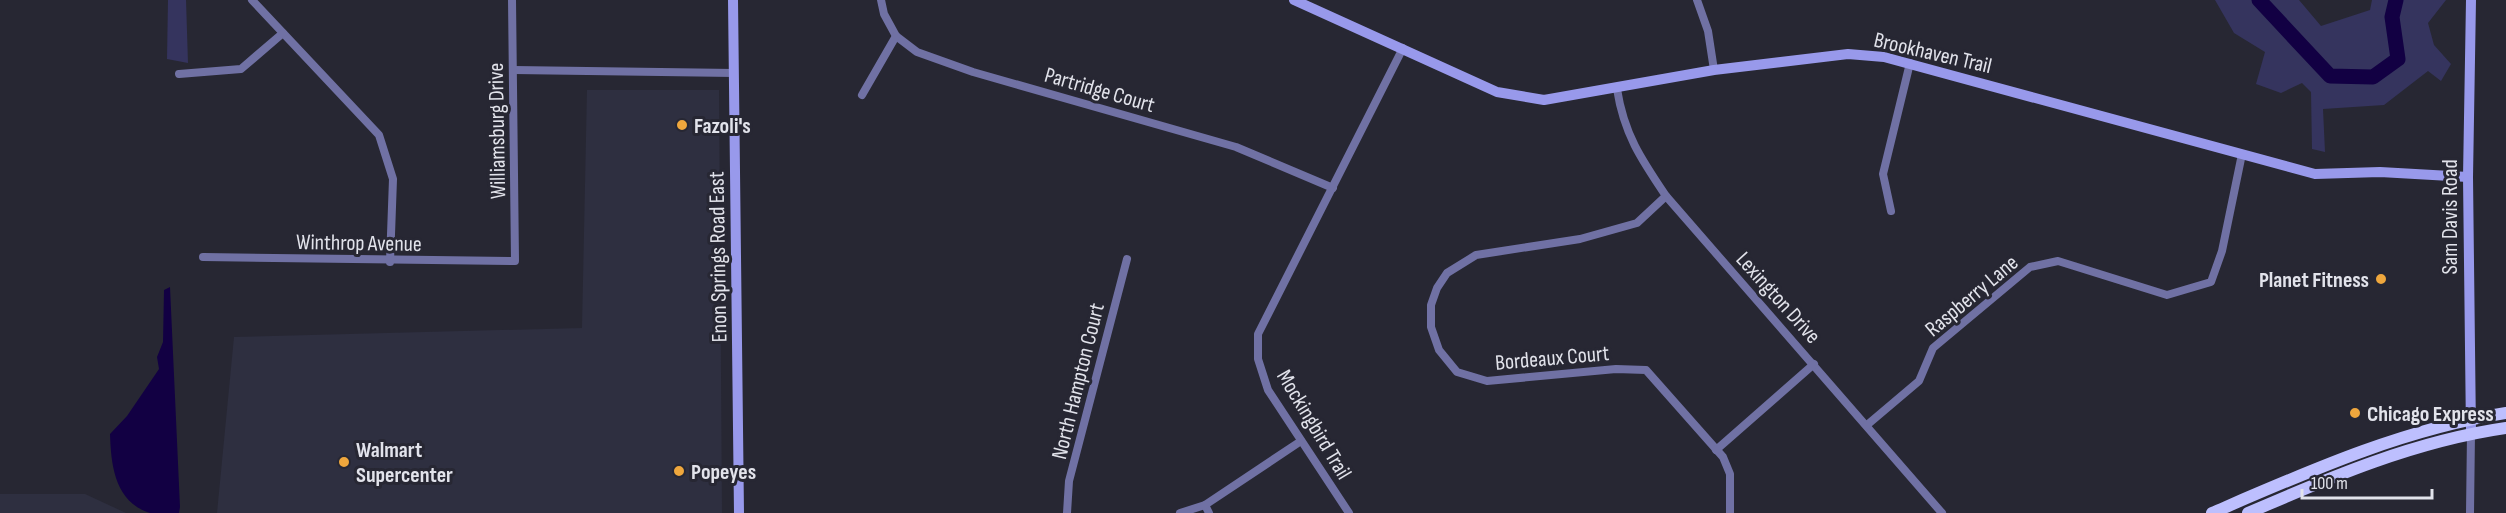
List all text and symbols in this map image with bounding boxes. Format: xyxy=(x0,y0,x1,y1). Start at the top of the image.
street label: Brookhaven Trail xyxy=(1871,27,1994,80)
street label: Partridge Court xyxy=(1041,62,1158,119)
street label: Williamsburg Drive xyxy=(483,63,512,199)
place label: Fazoli's xyxy=(694,113,751,140)
marker: Fazoli's xyxy=(675,118,689,132)
street label: Sam Davis Road xyxy=(2437,159,2464,275)
street label: Enon Springs Road East xyxy=(704,171,733,343)
street label: Winthrop Avenue xyxy=(296,229,422,258)
street label: Lexington Drive xyxy=(1730,247,1826,349)
street label: Raspberry Lane xyxy=(1920,249,2024,343)
place label: Planet Fitness xyxy=(2259,267,2369,294)
marker: Planet Fitness xyxy=(2374,272,2388,286)
street label: North Hampton Court xyxy=(1046,300,1111,462)
street label: Bordeaux Court xyxy=(1494,340,1611,377)
street label: Mockingbird Trail xyxy=(1270,365,1357,485)
place label: Chicago Express xyxy=(2367,401,2494,428)
marker: Chicago Express xyxy=(2348,406,2362,420)
place label: Walmart Supercenter xyxy=(356,437,453,489)
marker: Walmart Supercenter xyxy=(337,455,351,469)
place label: Popeyes xyxy=(691,459,756,486)
scale bar xyxy=(2302,462,2432,500)
marker: Popeyes xyxy=(672,464,686,478)
text: 100 m xyxy=(2311,473,2348,494)

